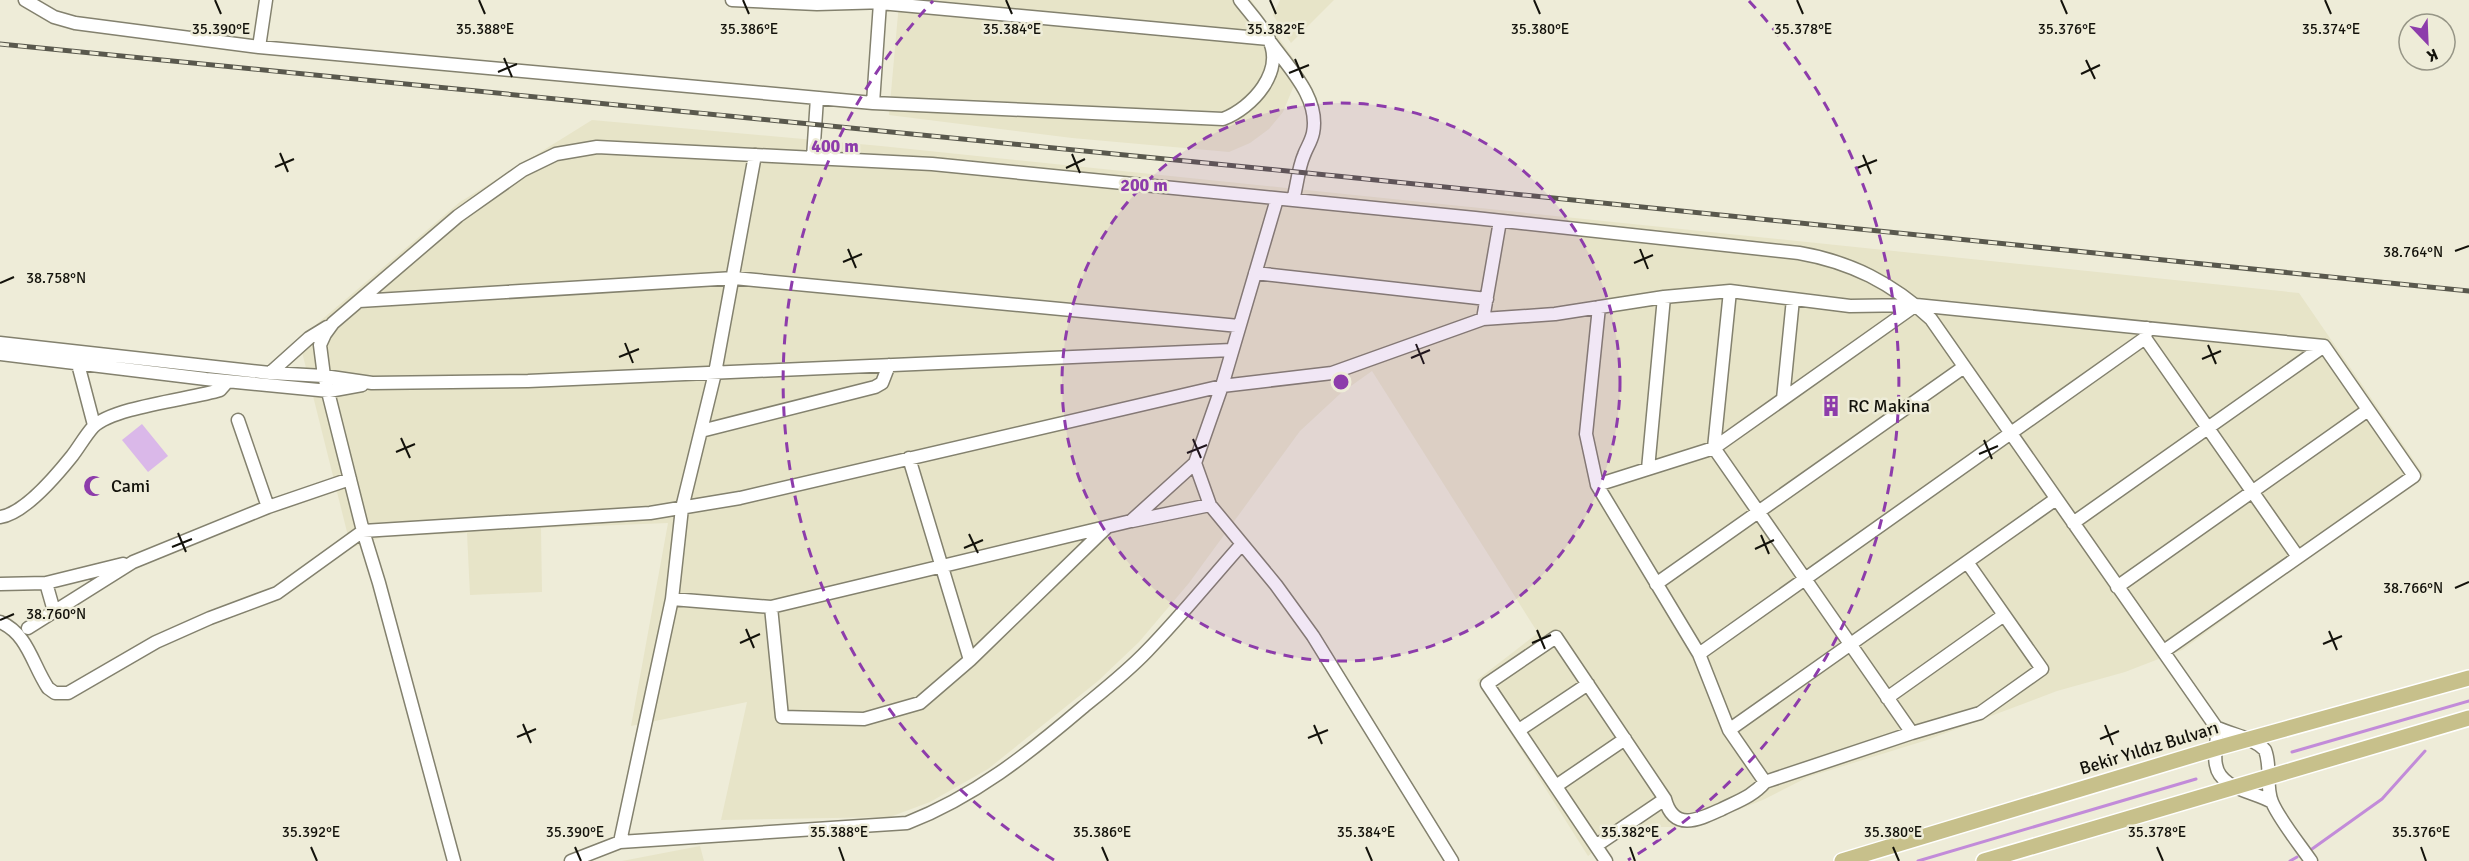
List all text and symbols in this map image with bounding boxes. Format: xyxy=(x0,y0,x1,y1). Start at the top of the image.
north arrow xyxy=(2397,12,2457,72)
text: 35.390°E xyxy=(192,20,250,38)
text: 35.388°E xyxy=(456,20,514,38)
text: 35.386°E xyxy=(720,20,778,38)
text: 35.384°E xyxy=(983,20,1041,38)
text: 35.382°E xyxy=(1247,20,1305,38)
text: 35.380°E xyxy=(1511,20,1569,38)
text: 35.378°E xyxy=(1774,20,1832,38)
text: 35.376°E xyxy=(2038,20,2096,38)
text: 35.374°E xyxy=(2302,20,2360,38)
text: K xyxy=(2424,44,2441,66)
text: 400 m xyxy=(811,135,859,157)
text: 200 m xyxy=(1120,174,1168,196)
text: 38.764°N xyxy=(2383,243,2443,261)
text: 38.758°N xyxy=(26,269,86,287)
centre of rings xyxy=(1331,372,1351,392)
building icon: RC Makina xyxy=(1819,394,1843,418)
place label: RC Makina xyxy=(1848,395,1930,417)
mosque icon: Cami xyxy=(82,474,106,498)
place label: Cami xyxy=(111,475,150,497)
text: 38.766°N xyxy=(2383,579,2443,597)
text: 38.760°N xyxy=(26,605,86,623)
street label: Bekir Yıldız Bulvarı xyxy=(2077,716,2221,780)
text: 35.392°E xyxy=(282,823,340,841)
text: 35.390°E xyxy=(546,823,604,841)
text: 35.388°E xyxy=(810,823,868,841)
text: 35.386°E xyxy=(1073,823,1131,841)
text: 35.384°E xyxy=(1337,823,1395,841)
text: 35.382°E xyxy=(1601,823,1659,841)
text: 35.380°E xyxy=(1864,823,1922,841)
text: 35.378°E xyxy=(2128,823,2186,841)
text: 35.376°E xyxy=(2392,823,2450,841)

